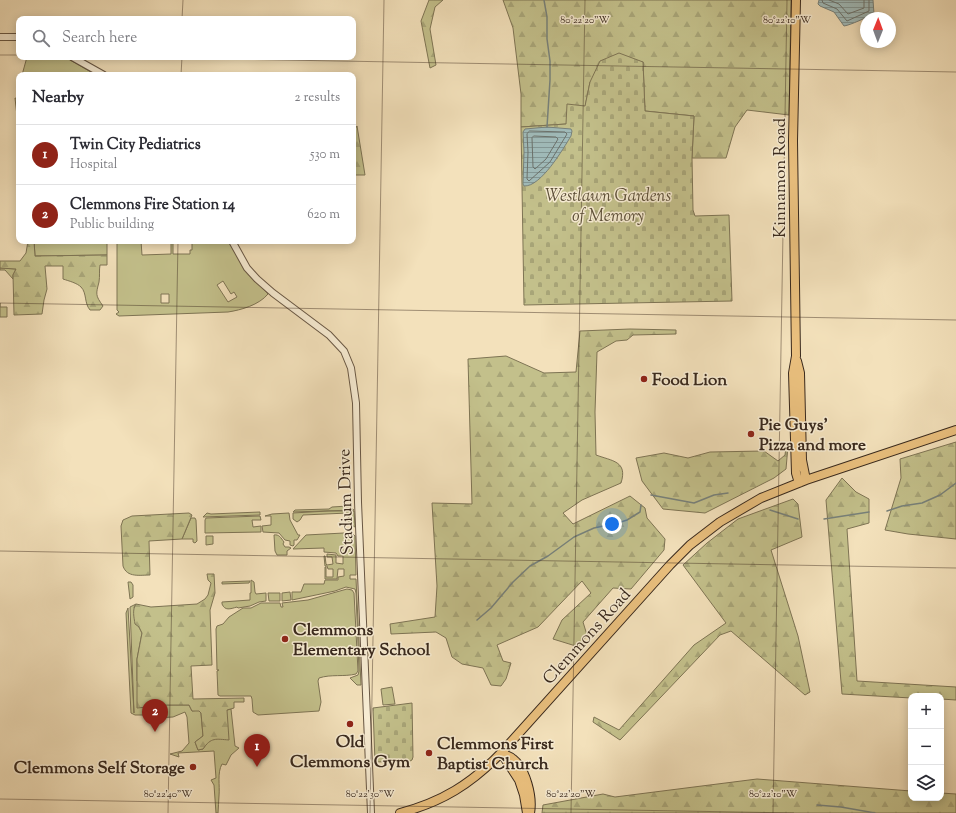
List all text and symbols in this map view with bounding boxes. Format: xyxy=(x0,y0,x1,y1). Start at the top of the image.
north arrow xyxy=(860,12,896,48)
text: 80°22'20"W xyxy=(560,13,610,28)
text: 80°22'10"W xyxy=(763,13,811,28)
search box xyxy=(16,16,356,60)
icon: search xyxy=(30,27,52,49)
text: Search here xyxy=(62,28,137,49)
text: Nearby xyxy=(32,86,84,110)
text: 2 results xyxy=(295,89,340,107)
street label: Kinnamon Road xyxy=(769,118,793,238)
text: Twin City Pediatrics xyxy=(70,135,201,156)
text: 1 xyxy=(43,146,47,164)
text: 530 m xyxy=(310,146,340,164)
text: Hospital xyxy=(70,156,117,174)
park label: Westlawn Gardens of Memory xyxy=(545,185,671,229)
text: Clemmons Fire Station 14 xyxy=(70,195,235,216)
text: 2 xyxy=(42,206,48,224)
text: 620 m xyxy=(307,206,340,224)
text: Public building xyxy=(70,216,154,234)
place label: Food Lion xyxy=(652,369,728,393)
marker: Food Lion xyxy=(639,374,649,384)
place label: Pie Guys' Pizza and more xyxy=(759,414,866,458)
marker: Pie Guys' Pizza and more xyxy=(746,429,756,439)
street label: Stadium Drive xyxy=(333,448,361,555)
your location xyxy=(602,514,622,534)
street label: Clemmons Road xyxy=(538,584,637,691)
place label: Clemmons Elementary School xyxy=(293,619,430,663)
marker: Clemmons Elementary School xyxy=(280,634,290,644)
map controls xyxy=(908,693,944,801)
button: + xyxy=(908,693,944,729)
pin: 2 xyxy=(142,699,168,732)
marker: Old Clemmons Gym xyxy=(345,719,355,729)
button: − xyxy=(908,729,944,765)
place label: Old Clemmons Gym xyxy=(290,731,411,775)
place label: Clemmons First Baptist Church xyxy=(437,733,554,777)
pin: 1 xyxy=(244,734,270,767)
marker: Clemmons First Baptist Church xyxy=(424,748,434,758)
place label: Clemmons Self Storage xyxy=(14,757,185,781)
marker: Clemmons Self Storage xyxy=(188,762,198,772)
button: layers xyxy=(908,765,944,801)
text: 80°22'40"W xyxy=(144,787,192,802)
text: 80°22'30"W xyxy=(346,787,394,802)
text: 80°22'20"W xyxy=(546,787,596,802)
text: 80°22'10"W xyxy=(749,787,797,802)

